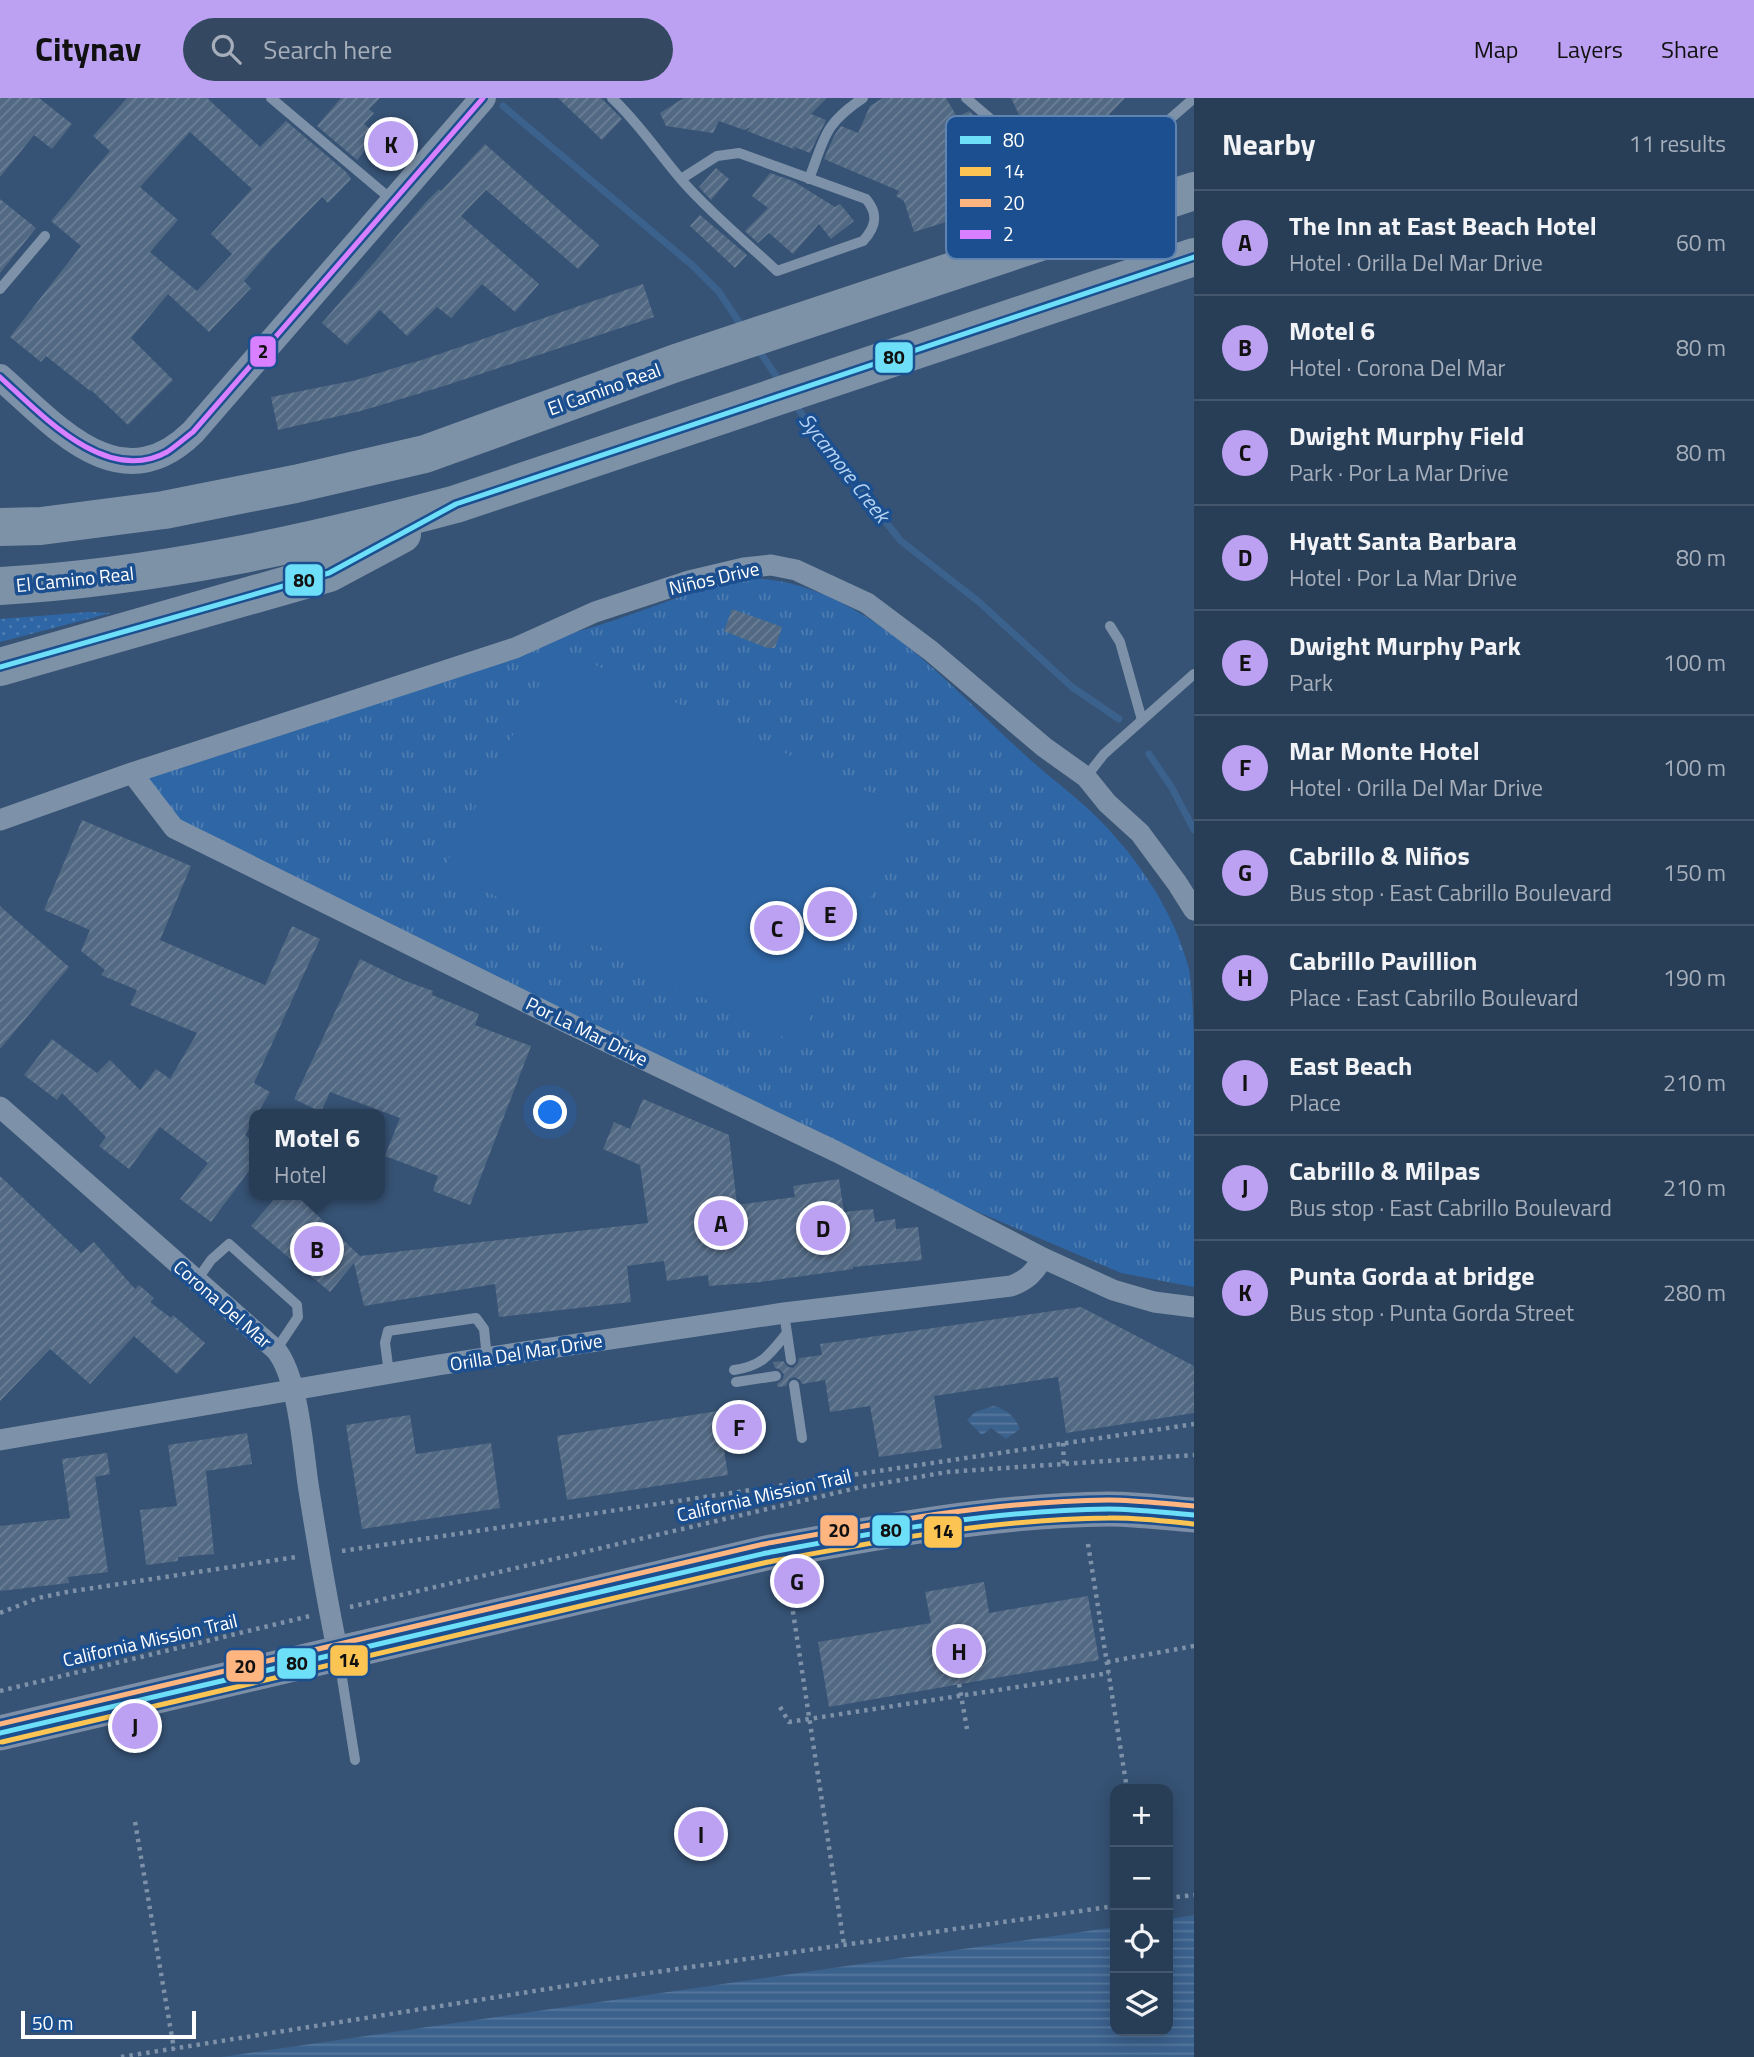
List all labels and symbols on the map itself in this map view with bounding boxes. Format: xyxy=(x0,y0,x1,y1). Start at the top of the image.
legend xyxy=(946,116,1176,259)
pin: K xyxy=(368,118,414,170)
text: 80 xyxy=(1003,125,1024,154)
text: 14 xyxy=(1003,156,1024,185)
text: 20 xyxy=(1003,188,1024,217)
text: 2 xyxy=(1003,219,1014,248)
line badge: 2 xyxy=(249,335,277,368)
text: 2 xyxy=(258,336,268,365)
line badge: 80 xyxy=(874,341,914,374)
text: 80 xyxy=(883,342,905,371)
street label: El Camino Real xyxy=(543,355,664,422)
water label: Sycamore Creek xyxy=(792,406,900,531)
street label: Niños Drive xyxy=(666,553,762,602)
street label: El Camino Real xyxy=(15,558,135,599)
line badge: 80 xyxy=(284,563,324,597)
text: 80 xyxy=(293,565,315,594)
pin: E xyxy=(807,888,853,940)
pin: C xyxy=(754,902,800,954)
street label: Por La Mar Drive xyxy=(521,988,653,1073)
your location xyxy=(533,1095,567,1129)
pin: A xyxy=(698,1197,744,1249)
pin: D xyxy=(800,1202,846,1254)
pin: B xyxy=(294,1223,340,1275)
street label: Corona Del Mar xyxy=(167,1252,280,1355)
street label: Orilla Del Mar Drive xyxy=(448,1325,604,1378)
pin: F xyxy=(716,1401,762,1453)
street label: California Mission Trail xyxy=(674,1460,854,1529)
line badge: 20 xyxy=(819,1514,859,1547)
line badge: 80 xyxy=(871,1514,911,1547)
text: 20 xyxy=(828,1515,850,1544)
text: 80 xyxy=(880,1515,902,1544)
line badge: 14 xyxy=(923,1515,963,1549)
text: 14 xyxy=(932,1516,954,1545)
pin: G xyxy=(774,1555,820,1607)
street label: California Mission Trail xyxy=(60,1605,240,1674)
pin: H xyxy=(936,1625,982,1677)
line badge: 14 xyxy=(329,1644,369,1677)
text: 14 xyxy=(338,1645,360,1674)
line badge: 80 xyxy=(276,1647,317,1680)
text: 80 xyxy=(286,1648,308,1677)
line badge: 20 xyxy=(225,1649,265,1683)
text: 20 xyxy=(234,1651,256,1680)
pin: J xyxy=(112,1700,158,1752)
pin: I xyxy=(678,1808,724,1860)
scale bar xyxy=(21,2008,196,2040)

